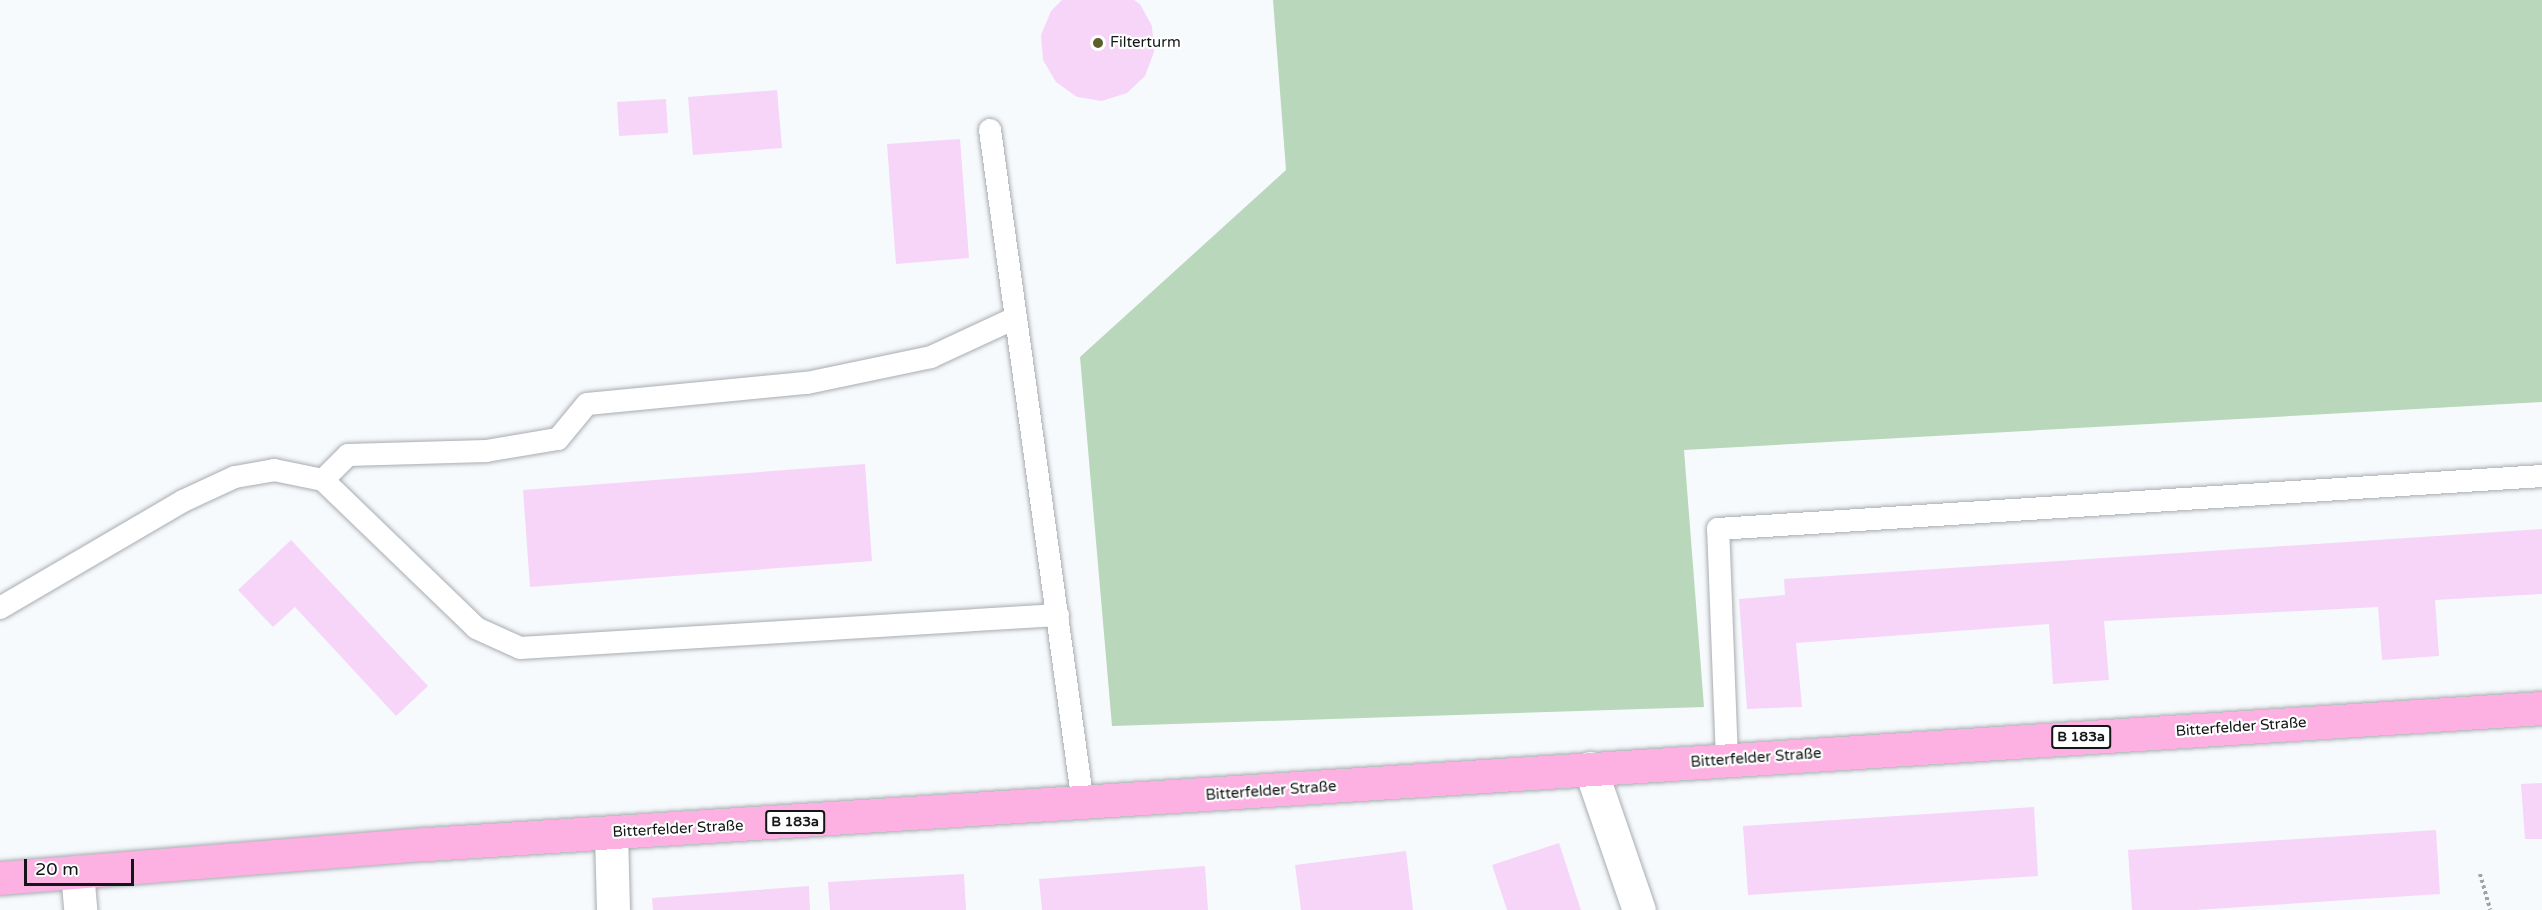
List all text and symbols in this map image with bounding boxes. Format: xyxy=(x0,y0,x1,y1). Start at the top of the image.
place label: Filterturm xyxy=(1110,34,1181,52)
marker: Filterturm xyxy=(1091,36,1105,50)
street label: Bitterfelder Straße xyxy=(2175,713,2307,741)
road number: B 183a xyxy=(2051,726,2111,748)
street label: Bitterfelder Straße xyxy=(1690,744,1822,772)
street label: Bitterfelder Straße xyxy=(1205,777,1337,805)
road number: B 183a xyxy=(765,811,825,833)
street label: Bitterfelder Straße xyxy=(612,817,744,841)
scale bar xyxy=(27,847,136,885)
text: 20 m xyxy=(35,858,79,880)

